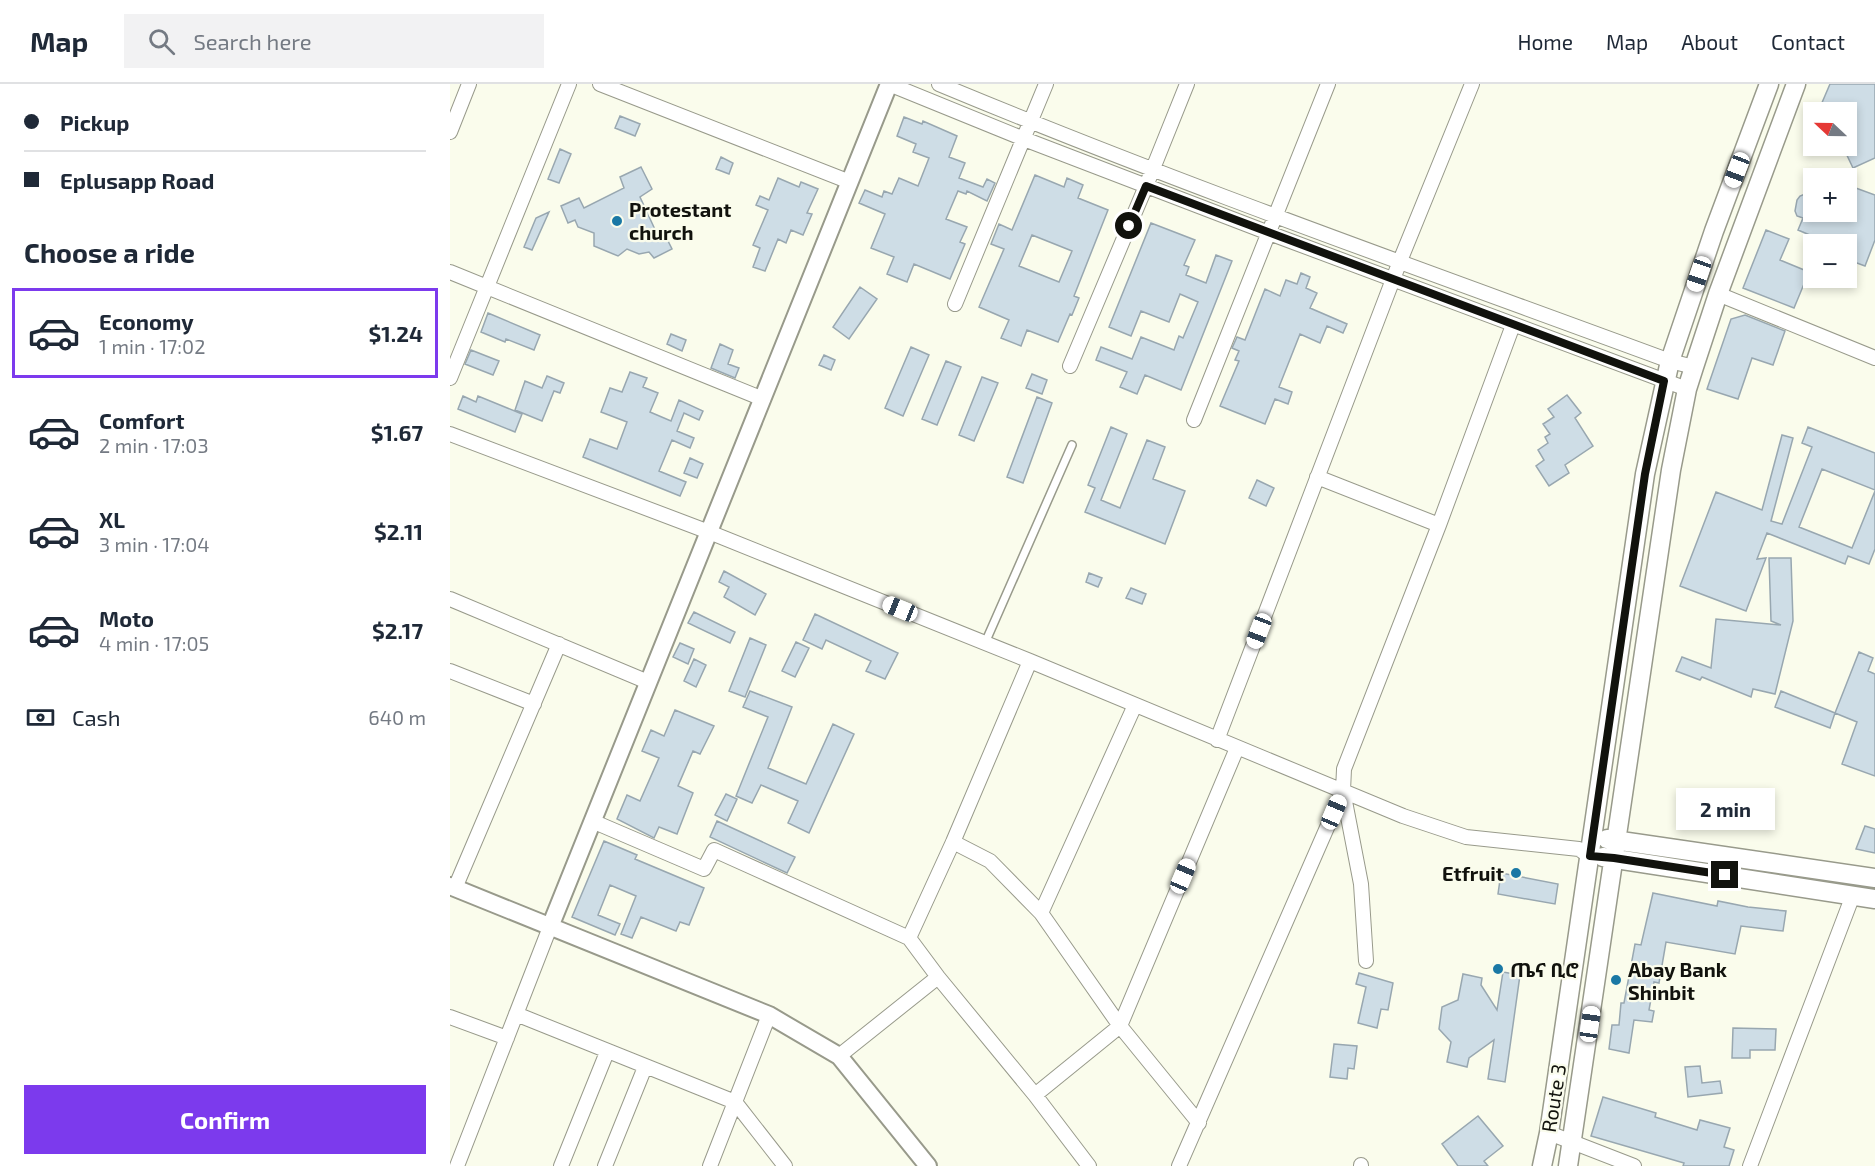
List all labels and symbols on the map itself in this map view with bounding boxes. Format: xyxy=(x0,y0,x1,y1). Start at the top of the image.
north arrow xyxy=(1803,102,1857,156)
car xyxy=(1722,150,1752,190)
place label: Protestant church xyxy=(629,197,731,244)
route start xyxy=(1115,212,1142,239)
marker: Protestant church xyxy=(610,214,624,228)
car xyxy=(1685,254,1713,294)
car xyxy=(880,594,920,624)
car xyxy=(1244,611,1274,651)
callout: 2 min xyxy=(1676,788,1774,830)
car xyxy=(1319,792,1349,832)
car xyxy=(1168,856,1198,896)
place label: Etfruit xyxy=(1442,861,1504,885)
route end xyxy=(1711,861,1738,888)
marker: Etfruit xyxy=(1509,866,1523,880)
place label: ጤና ቢሮ xyxy=(1510,957,1579,981)
place label: Abay Bank Shinbit xyxy=(1628,957,1728,1004)
marker: ጤና ቢሮ xyxy=(1491,962,1505,976)
marker: Abay Bank Shinbit xyxy=(1609,973,1623,987)
car xyxy=(1579,1005,1601,1043)
street label: Route 3 xyxy=(1536,1062,1570,1134)

